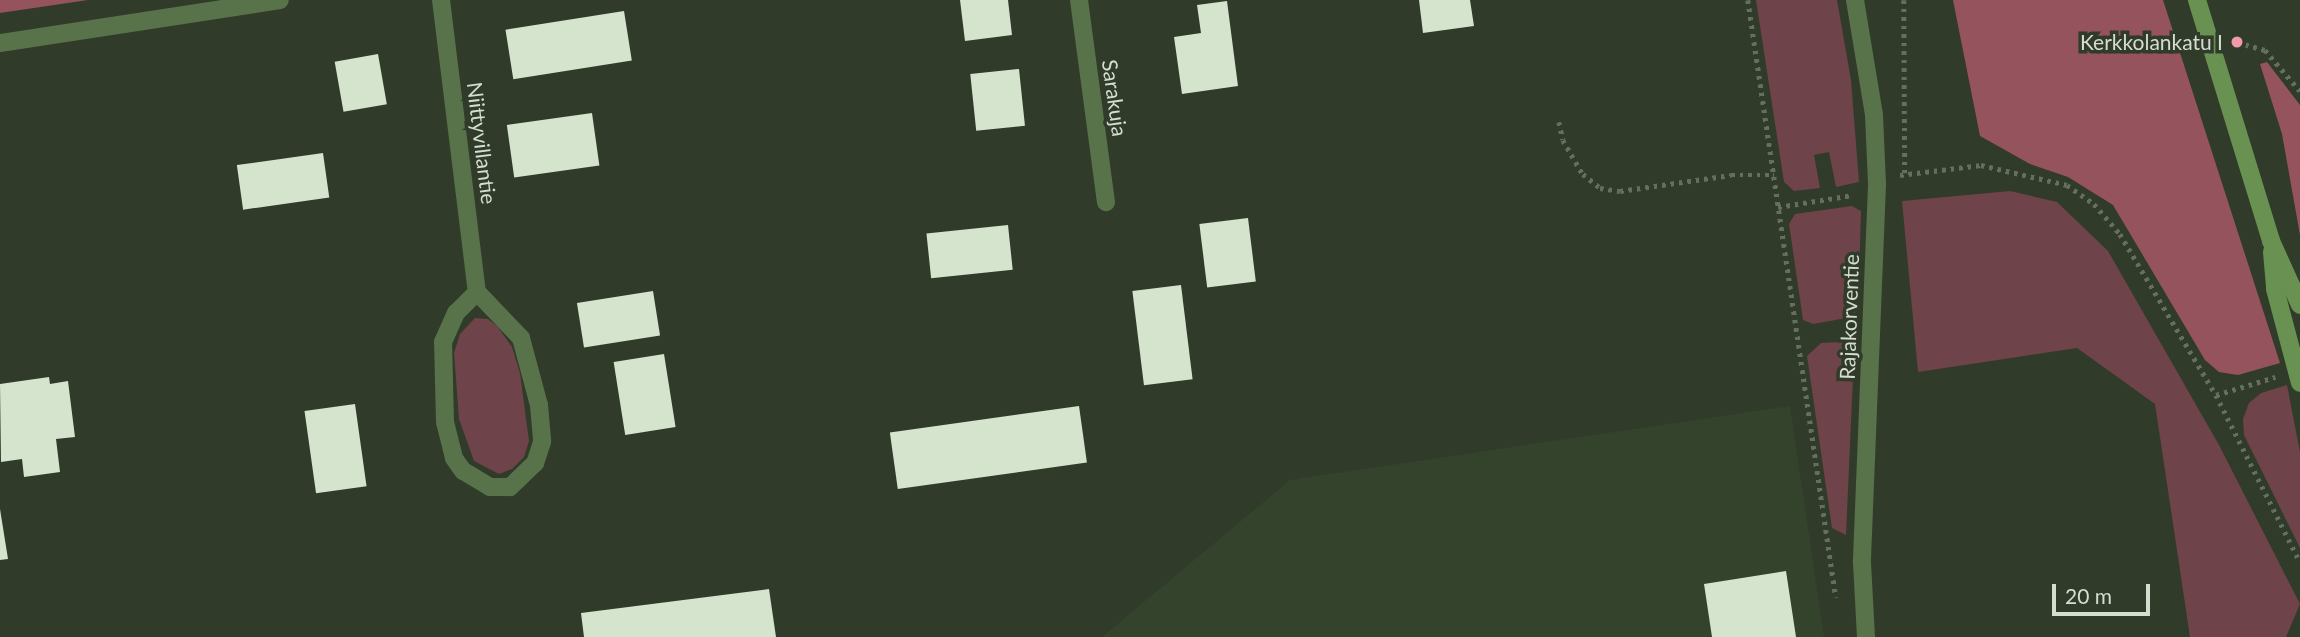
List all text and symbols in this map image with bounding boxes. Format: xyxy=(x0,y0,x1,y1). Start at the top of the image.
place label: Kerkkolankatu I xyxy=(2080,29,2223,55)
marker: Kerkkolankatu I xyxy=(2229,34,2245,50)
street label: Sarakuja xyxy=(1097,58,1133,138)
street label: Niittyvillantie xyxy=(462,80,502,206)
street label: Rajakorventie xyxy=(1834,254,1864,380)
scale bar xyxy=(2055,570,2153,614)
text: 20 m xyxy=(2065,583,2112,608)

